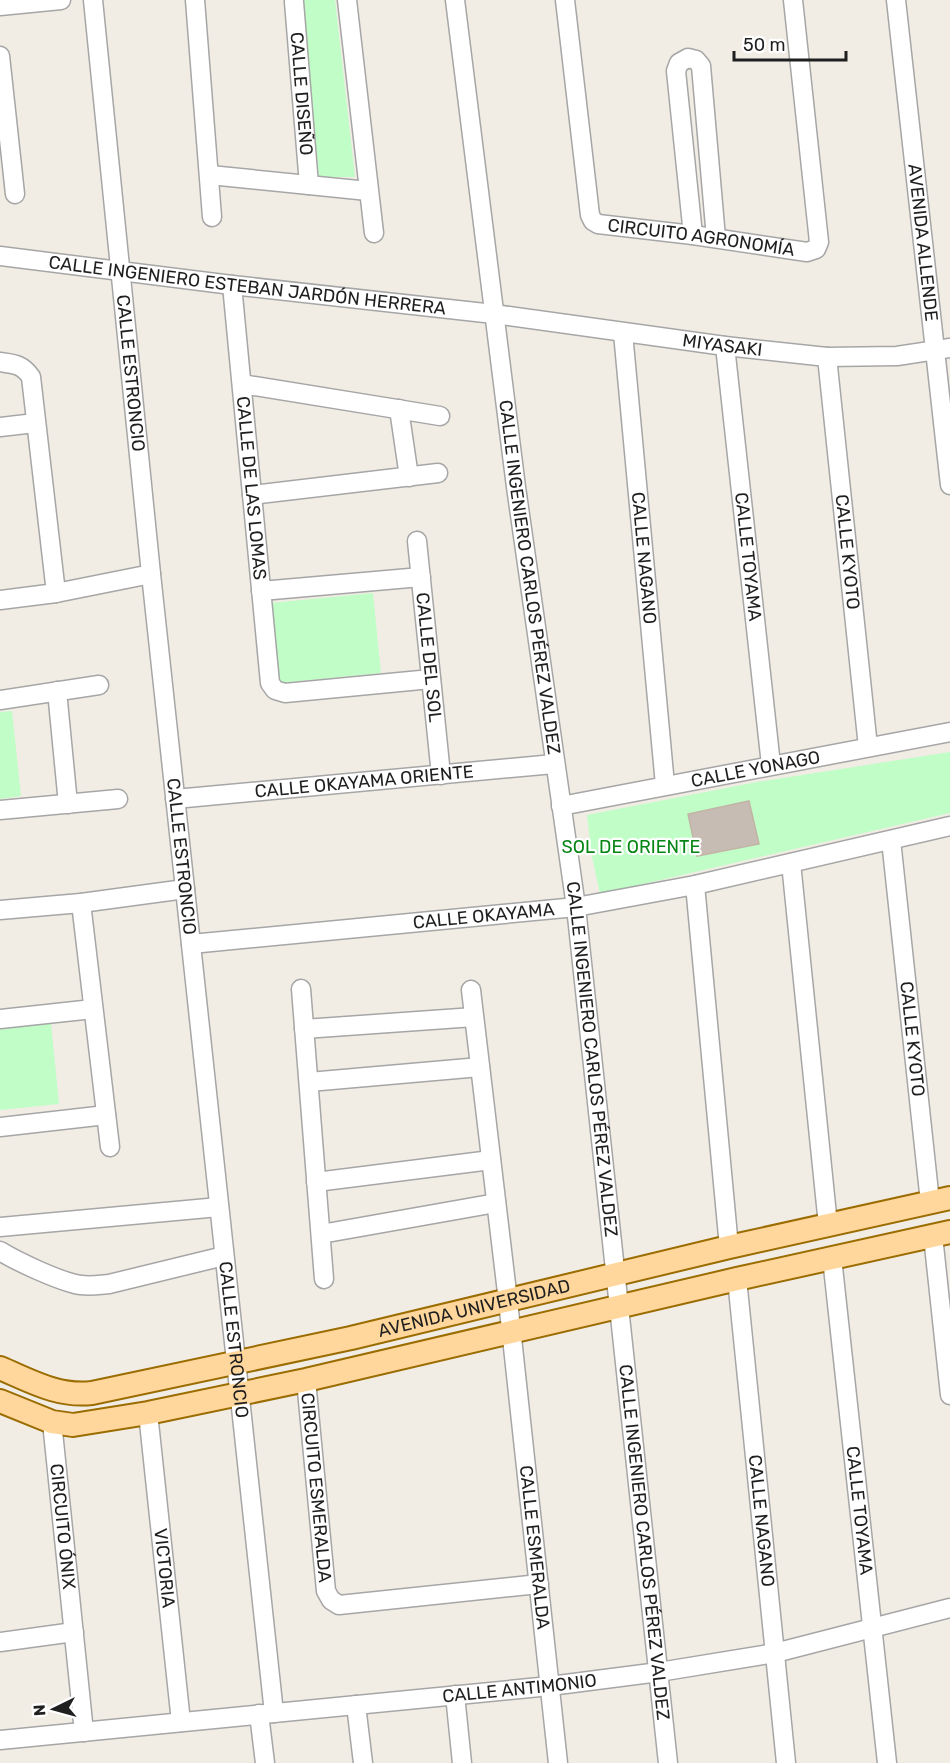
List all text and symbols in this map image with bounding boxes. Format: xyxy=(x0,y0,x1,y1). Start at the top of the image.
scale bar xyxy=(734,24,846,62)
street label: CALLE DISEÑO xyxy=(285,31,318,156)
text: 50 m xyxy=(743,34,786,56)
street label: AVENIDA ALLENDE xyxy=(903,163,943,322)
street label: CIRCUITO AGRONOMÍA xyxy=(606,214,796,261)
street label: CALLE INGENIERO ESTEBAN JARDÓN HERRERA xyxy=(47,251,447,320)
street label: CALLE ESTRONCIO xyxy=(112,294,150,453)
street label: MIYASAKI xyxy=(681,329,764,361)
street label: CALLE DE LAS LOMAS xyxy=(232,395,271,581)
street label: CALLE INGENIERO CARLOS PÉREZ VALDEZ xyxy=(494,399,565,756)
street label: CALLE NAGANO xyxy=(627,491,661,625)
street label: CALLE TOYAMA xyxy=(730,491,766,622)
street label: CALLE KYOTO xyxy=(831,493,864,611)
street label: CALLE DEL SOL xyxy=(411,591,447,723)
street label: CALLE YONAGO xyxy=(689,746,822,792)
street label: CALLE OKAYAMA ORIENTE xyxy=(254,760,475,803)
street label: CALLE ESTRONCIO xyxy=(162,777,201,936)
park label: SOL DE ORIENTE xyxy=(562,836,700,858)
street label: CALLE INGENIERO CARLOS PÉREZ VALDEZ xyxy=(561,880,622,1238)
street label: CALLE OKAYAMA xyxy=(412,898,555,934)
street label: CALLE KYOTO xyxy=(895,980,930,1098)
street label: CALLE ESTRONCIO xyxy=(214,1260,253,1419)
street label: AVENIDA UNIVERSIDAD xyxy=(376,1275,572,1342)
street label: CALLE INGENIERO CARLOS PÉREZ VALDEZ xyxy=(614,1363,674,1721)
street label: CIRCUITO ESMERALDA xyxy=(296,1392,336,1583)
street label: CALLE TOYAMA xyxy=(842,1445,877,1576)
street label: CALLE NAGANO xyxy=(744,1454,779,1588)
street label: CIRCUITO ÓNIX xyxy=(45,1463,80,1590)
street label: CALLE ESMERALDA xyxy=(515,1464,554,1631)
street label: VICTORIA xyxy=(149,1527,180,1609)
street label: CALLE ANTIMONIO xyxy=(441,1669,598,1708)
north arrow xyxy=(24,1679,84,1739)
text: N xyxy=(30,1704,50,1717)

